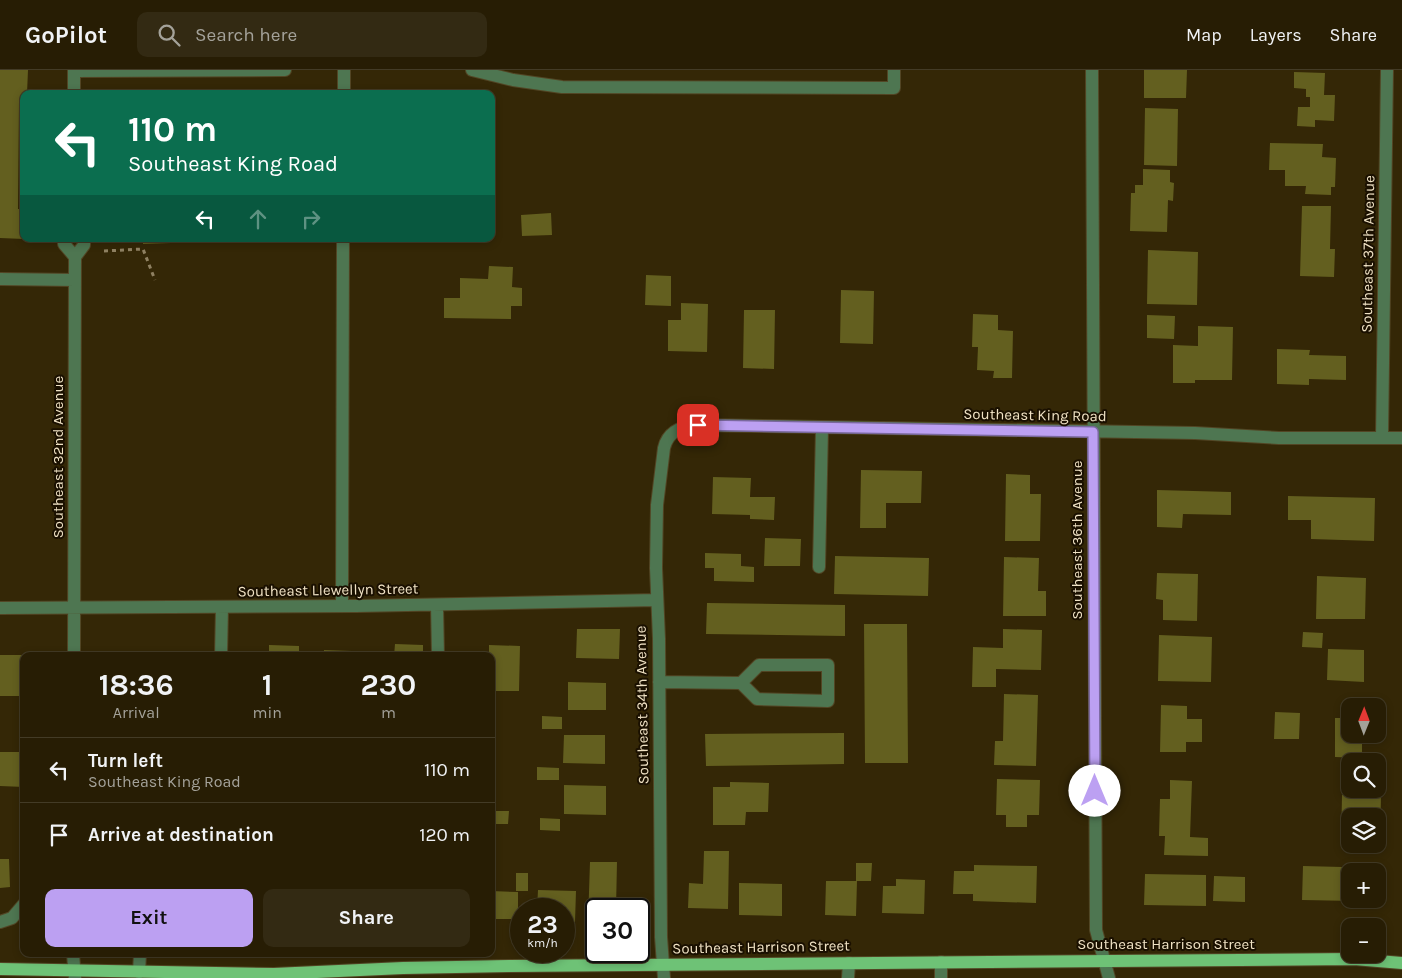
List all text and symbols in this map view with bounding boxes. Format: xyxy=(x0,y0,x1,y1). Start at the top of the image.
search box xyxy=(137,12,487,57)
text: GoPilot xyxy=(25,21,107,49)
icon: search xyxy=(155,21,183,49)
text: Search here xyxy=(195,24,297,46)
text: Map xyxy=(1186,24,1222,46)
text: Layers xyxy=(1250,24,1302,46)
text: Share xyxy=(1330,24,1377,46)
text: 110 m xyxy=(128,109,217,150)
icon: left xyxy=(45,110,110,175)
text: Southeast King Road xyxy=(128,151,338,177)
street label: Southeast 37th Avenue xyxy=(1358,175,1378,333)
icon: left xyxy=(191,205,219,233)
icon: ahead xyxy=(244,205,272,233)
icon: right xyxy=(297,205,325,233)
street label: Southeast 32nd Avenue xyxy=(49,376,67,538)
pin xyxy=(677,404,719,446)
street label: Southeast King Road xyxy=(963,405,1107,425)
icon: arrive xyxy=(684,411,712,439)
street label: Southeast 36th Avenue xyxy=(1068,460,1086,620)
street label: Southeast Llewellyn Street xyxy=(237,579,419,601)
street label: Southeast 34th Avenue xyxy=(632,625,652,785)
text: 18:36 xyxy=(99,667,174,703)
text: 1 xyxy=(262,667,272,703)
text: 230 xyxy=(361,667,416,703)
north arrow xyxy=(1341,698,1386,742)
map controls xyxy=(1341,698,1386,963)
text: Arrival xyxy=(113,703,160,722)
text: min xyxy=(252,703,282,722)
text: m xyxy=(381,703,396,722)
text: Turn left xyxy=(88,750,163,772)
button: search xyxy=(1341,753,1386,798)
icon: left xyxy=(45,756,73,784)
text: 110 m xyxy=(424,759,470,781)
position arrow xyxy=(1068,764,1120,816)
text: Southeast King Road xyxy=(88,772,241,791)
button: layers xyxy=(1341,808,1386,853)
icon: arrive xyxy=(45,821,73,849)
text: Arrive at destination xyxy=(88,824,274,846)
text: 120 m xyxy=(419,824,470,846)
button: + xyxy=(1341,863,1386,908)
button: Exit xyxy=(45,889,253,947)
button: Share xyxy=(263,889,470,947)
speed limit sign: 30 xyxy=(585,898,650,963)
text: 23 xyxy=(527,910,558,939)
button: − xyxy=(1341,918,1386,963)
street label: Southeast Harrison Street xyxy=(1077,935,1255,953)
text: km/h xyxy=(527,936,558,950)
street label: Southeast Harrison Street xyxy=(672,936,850,958)

